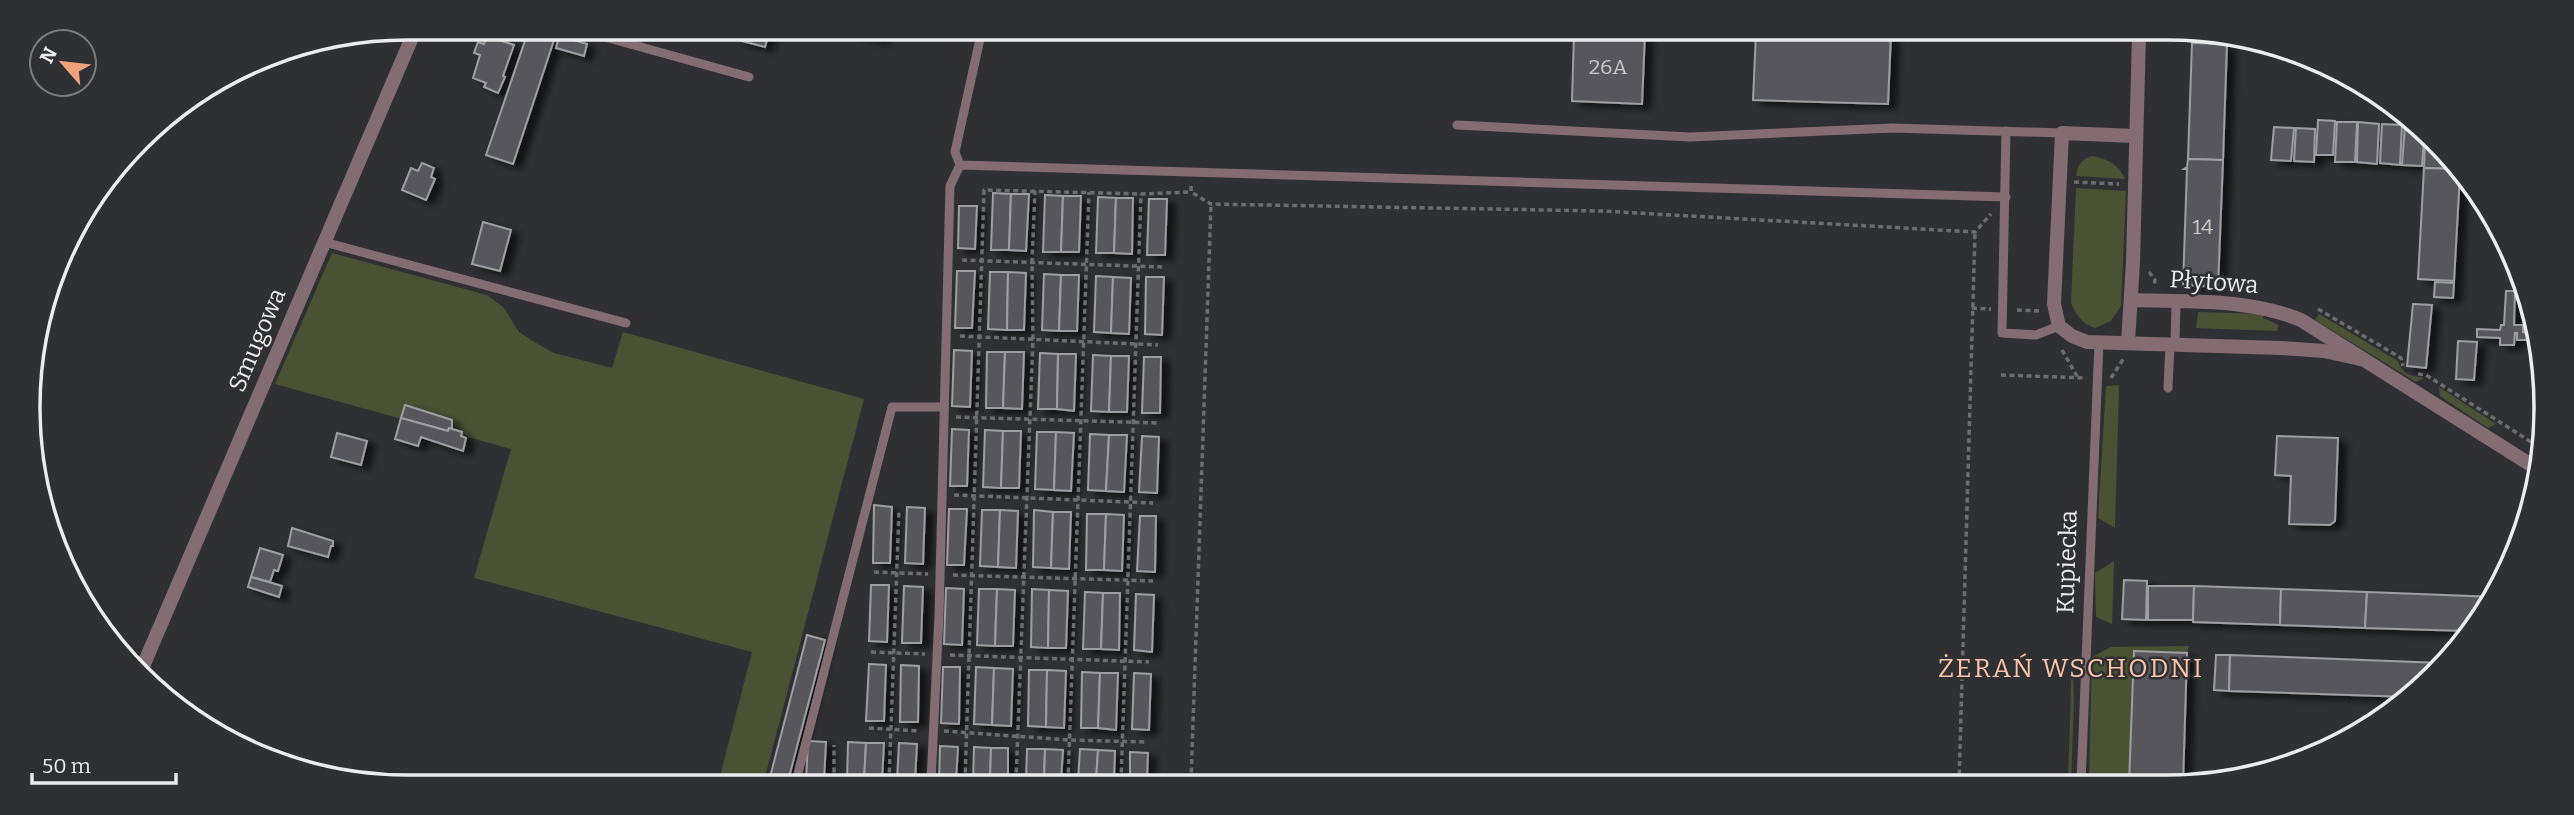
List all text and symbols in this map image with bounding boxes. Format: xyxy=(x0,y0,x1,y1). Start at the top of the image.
north arrow xyxy=(28,28,98,98)
text: N xyxy=(35,43,62,67)
house number: 26A xyxy=(1589,54,1627,80)
house number: 14 xyxy=(2193,214,2213,240)
street label: Płytowa xyxy=(2169,265,2259,299)
street label: Smugowa xyxy=(223,284,291,396)
street label: Kupiecka xyxy=(2051,510,2083,614)
district label: ŻERAŃ WSCHODNI xyxy=(1938,653,2204,684)
scale bar xyxy=(32,742,175,786)
text: 50 m xyxy=(42,753,91,779)

